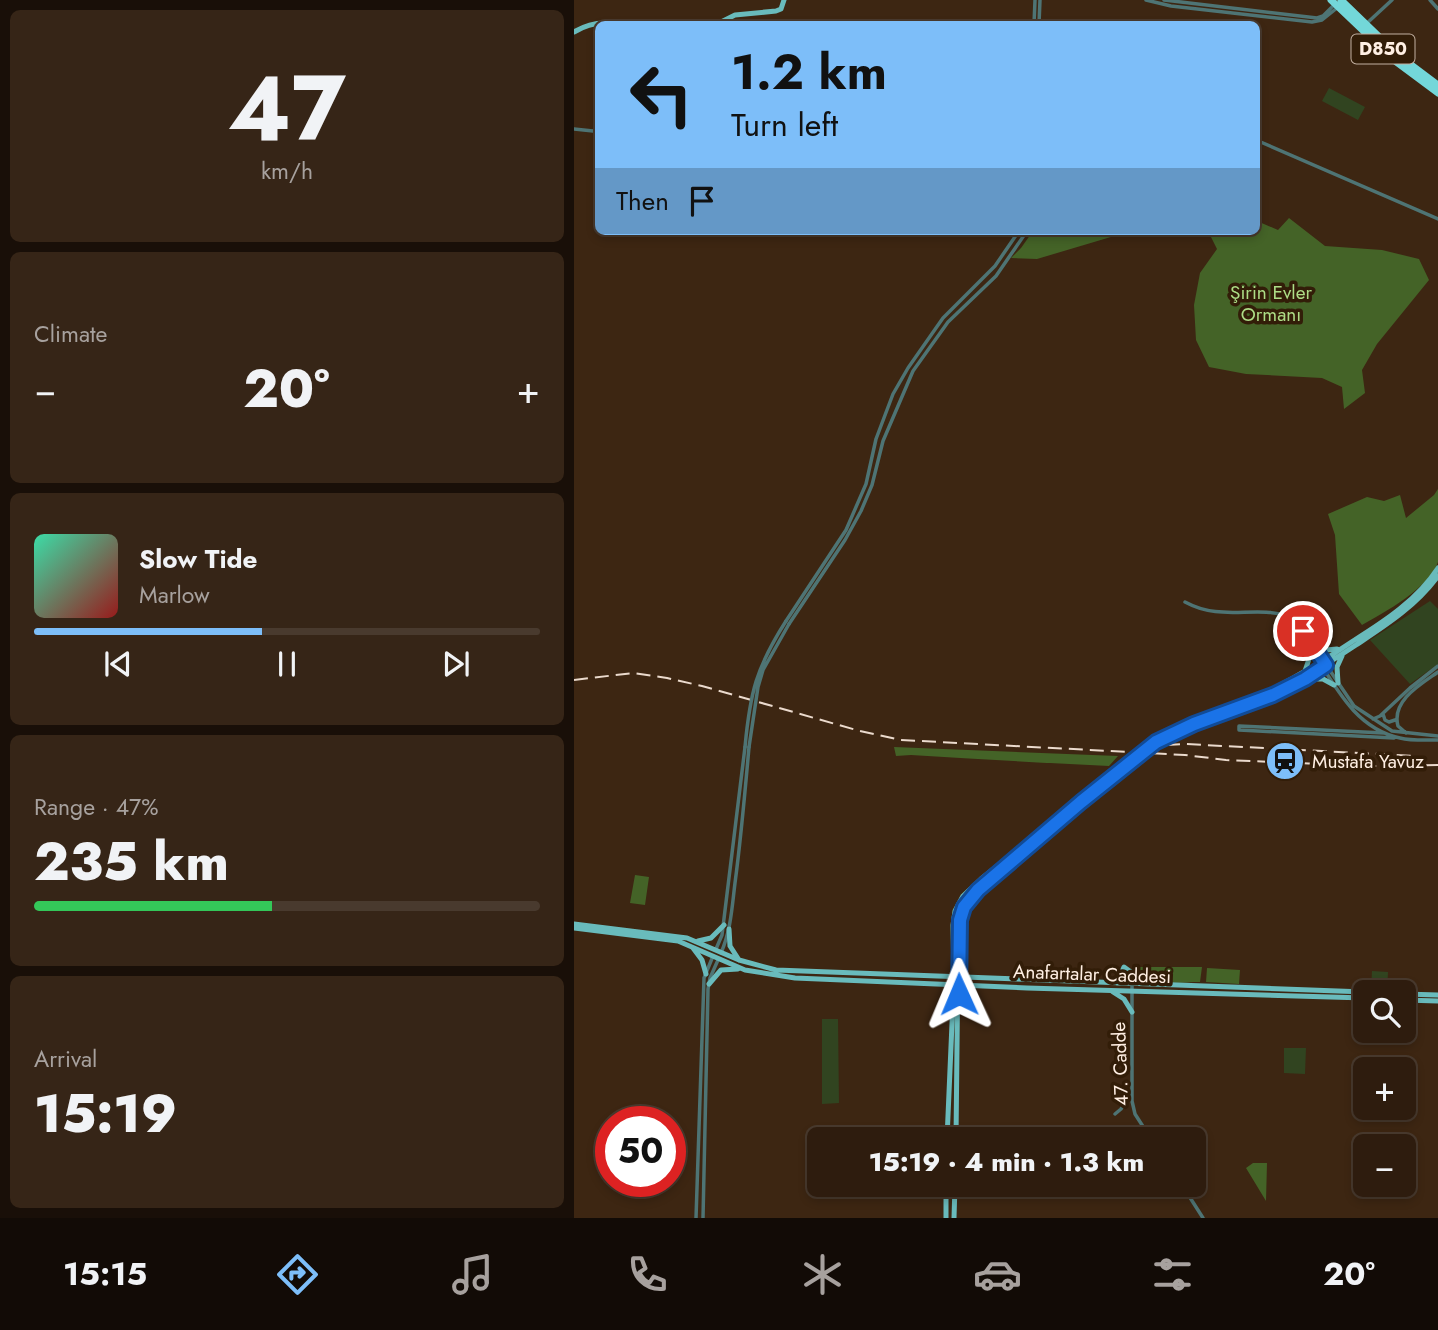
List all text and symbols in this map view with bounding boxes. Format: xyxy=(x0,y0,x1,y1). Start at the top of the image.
road number: D850 xyxy=(1352,34,1414,64)
text: 1.2 km xyxy=(731,37,887,107)
text: 47 xyxy=(228,43,346,174)
icon: left xyxy=(616,49,707,140)
text: Turn left xyxy=(731,102,838,148)
text: km/h xyxy=(261,154,313,188)
text: Then xyxy=(616,182,669,220)
icon: arrive xyxy=(683,182,721,220)
park label: Şirin Evler Ormanı xyxy=(1230,279,1312,328)
text: Climate xyxy=(34,317,107,351)
text: 20° xyxy=(243,351,330,427)
text: − xyxy=(34,362,56,417)
text: + xyxy=(517,362,540,417)
text: Slow Tide xyxy=(139,540,258,578)
text: Marlow xyxy=(139,578,210,612)
pin xyxy=(1273,601,1333,661)
icon: arrive xyxy=(1284,612,1322,650)
icon: previous xyxy=(99,645,137,683)
icon: pause xyxy=(268,645,306,683)
icon: next xyxy=(437,645,475,683)
station icon: Mustafa Yavuz xyxy=(1264,740,1306,782)
place label: Mustafa Yavuz xyxy=(1312,748,1424,775)
text: Range · 47% xyxy=(34,790,158,824)
text: 235 km xyxy=(34,824,229,900)
position arrow xyxy=(922,957,996,1031)
street label: Anafartalar Caddesi xyxy=(1012,958,1172,990)
map controls xyxy=(1353,980,1416,1197)
button: search xyxy=(1353,980,1416,1043)
street label: 47. Cadde xyxy=(1105,1021,1135,1107)
text: Arrival xyxy=(34,1042,97,1076)
button: + xyxy=(1353,1057,1416,1120)
text: 15:19 xyxy=(34,1076,177,1152)
speed limit sign: 50 xyxy=(595,1106,686,1197)
button: − xyxy=(1353,1134,1416,1197)
text: 15:19 · 4 min · 1.3 km xyxy=(869,1143,1144,1181)
icon: directions xyxy=(273,1250,322,1299)
icon: music xyxy=(448,1250,497,1299)
icon: phone xyxy=(623,1250,672,1299)
icon: climate xyxy=(798,1250,847,1299)
icon: car xyxy=(973,1250,1022,1299)
icon: filters xyxy=(1148,1250,1197,1299)
text: 15:15 xyxy=(63,1251,147,1297)
text: 20° xyxy=(1323,1251,1375,1297)

